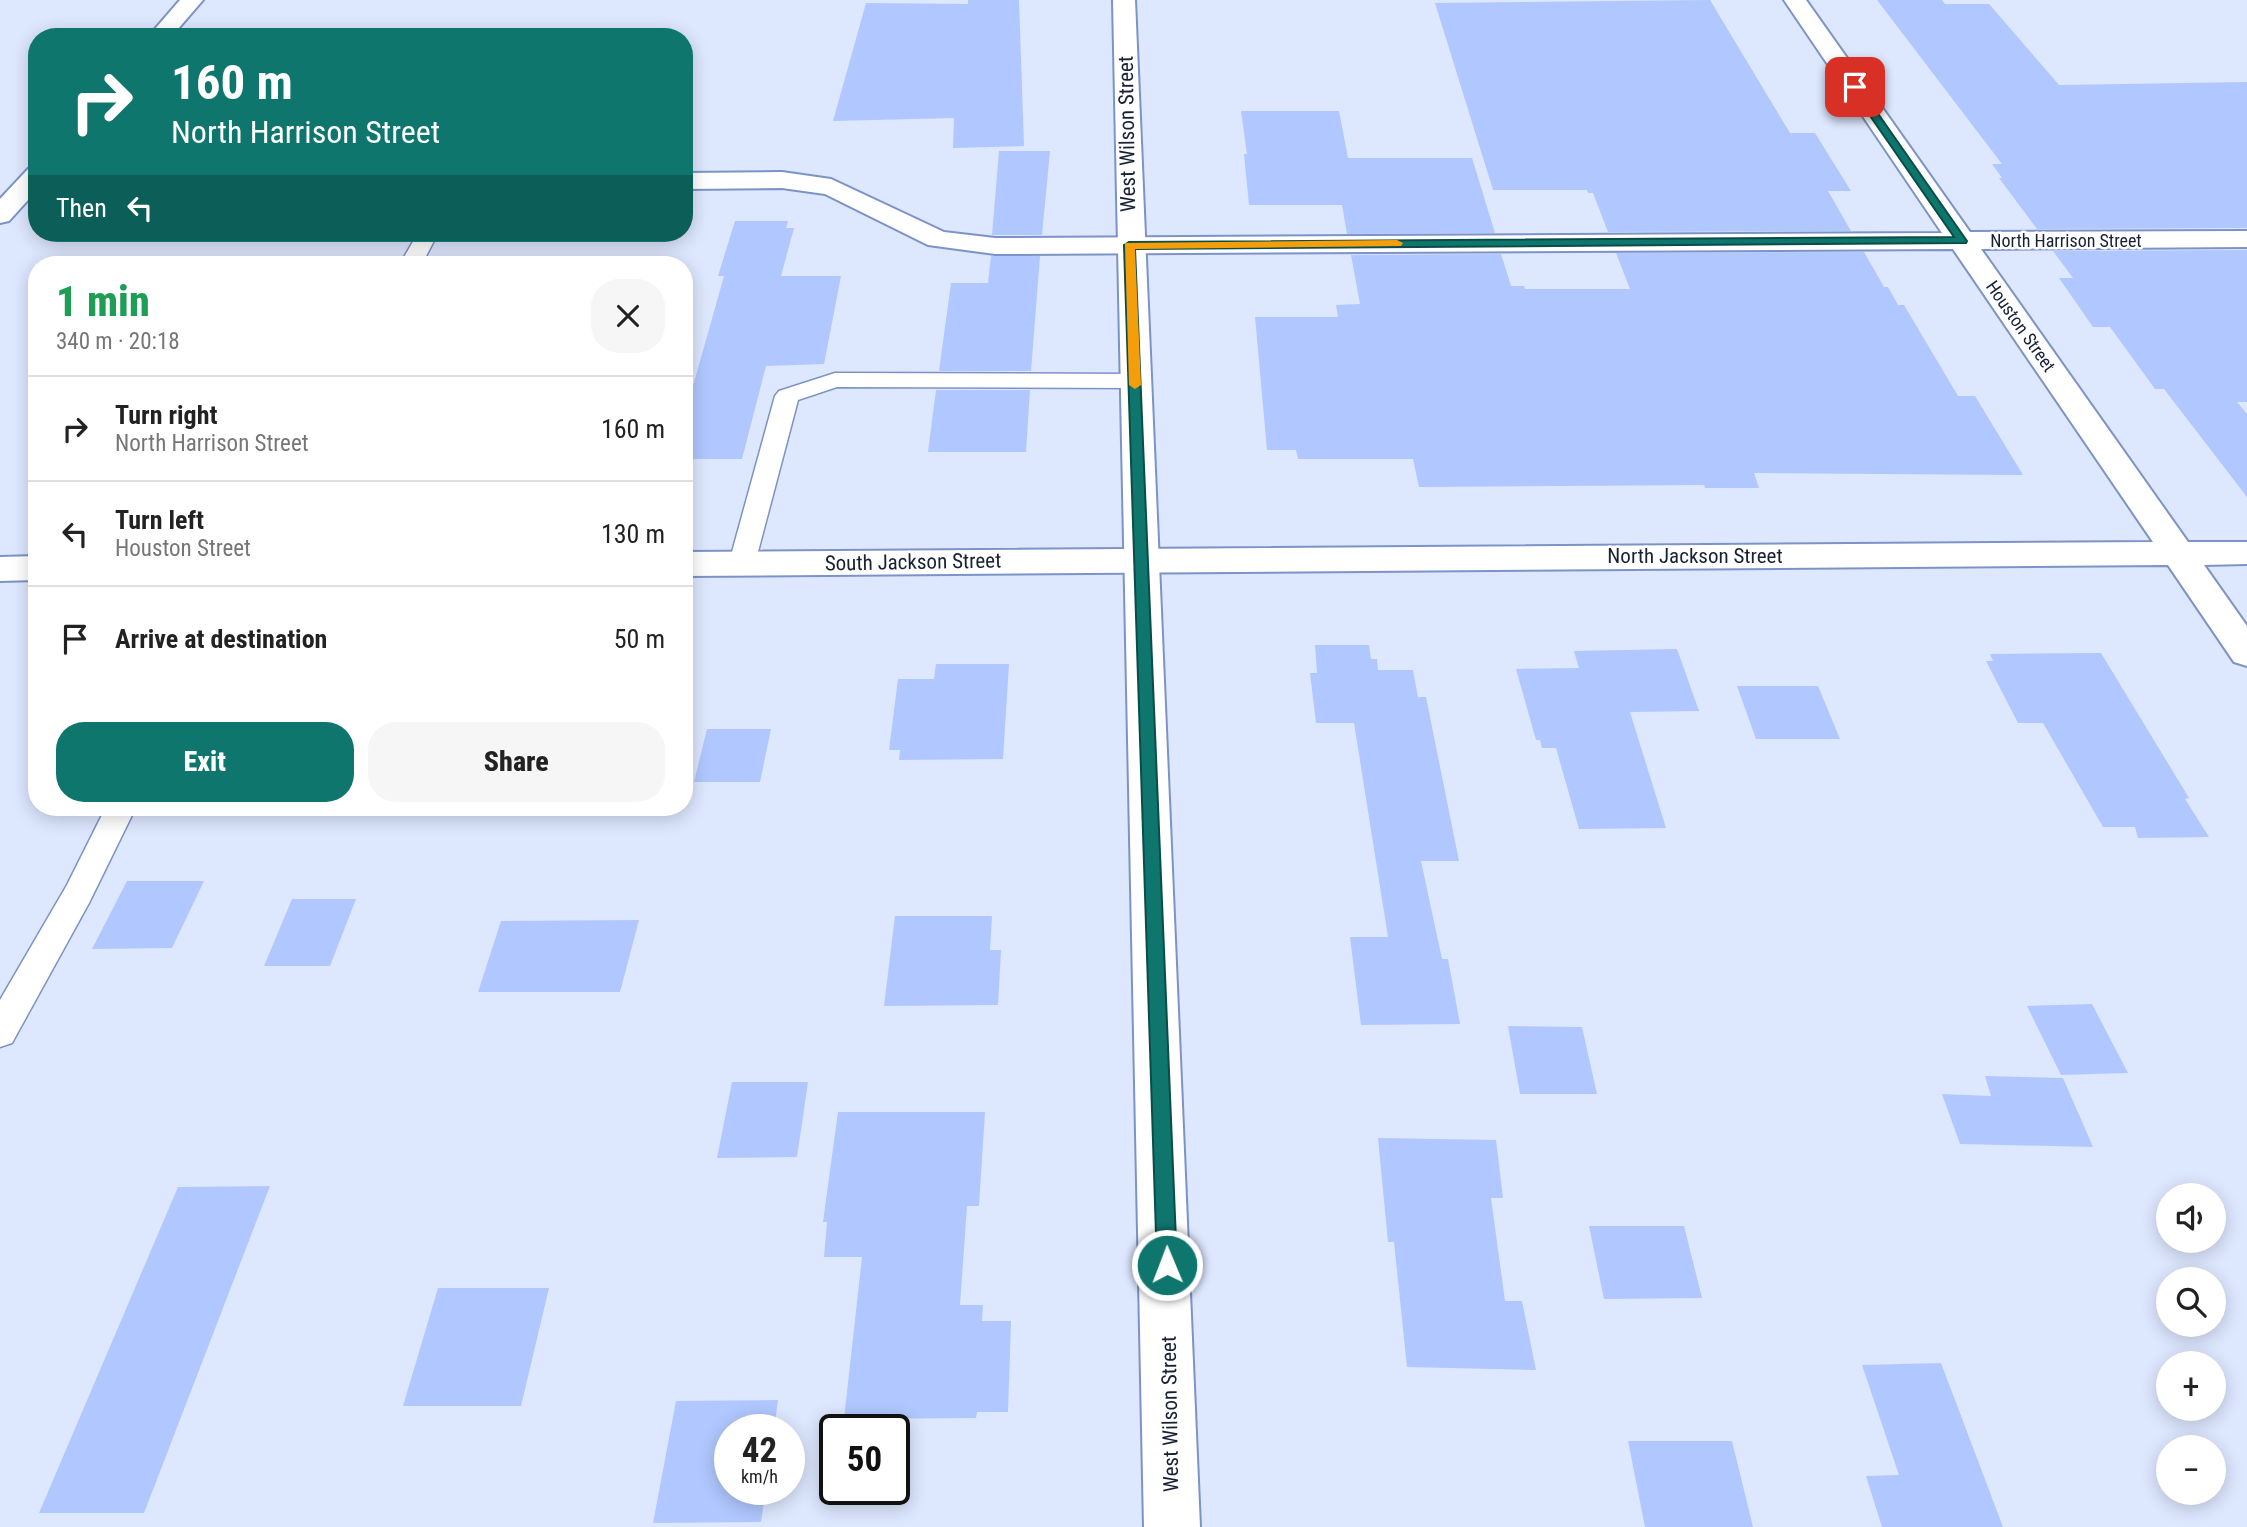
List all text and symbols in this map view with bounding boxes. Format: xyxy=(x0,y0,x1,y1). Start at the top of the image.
text: 160 m xyxy=(171,54,293,111)
icon: right xyxy=(56,56,147,147)
street label: West Wilson Street xyxy=(1114,56,1140,212)
pin xyxy=(1825,57,1885,117)
icon: arrive xyxy=(1836,68,1874,106)
text: North Harrison Street xyxy=(171,113,440,151)
icon: left xyxy=(121,189,159,227)
text: Then xyxy=(56,193,107,223)
street label: North Harrison Street xyxy=(1990,230,2142,251)
street label: Houston Street xyxy=(1982,276,2060,376)
text: 1 min xyxy=(56,277,150,326)
button: close xyxy=(591,279,665,353)
text: 340 m · 20:18 xyxy=(56,328,180,355)
text: Turn right xyxy=(115,400,217,430)
icon: right xyxy=(56,410,94,448)
text: 160 m xyxy=(601,414,665,444)
text: North Harrison Street xyxy=(115,430,308,457)
text: Turn left xyxy=(115,505,204,535)
icon: left xyxy=(56,515,94,553)
text: 130 m xyxy=(601,519,665,549)
text: Houston Street xyxy=(115,535,251,562)
street label: North Jackson Street xyxy=(1607,544,1783,568)
street label: South Jackson Street xyxy=(825,548,1001,576)
icon: arrive xyxy=(56,620,94,658)
text: Arrive at destination xyxy=(115,624,327,654)
text: 50 m xyxy=(614,624,665,654)
button: Exit xyxy=(56,722,354,802)
button: Share xyxy=(368,722,665,802)
map controls xyxy=(2156,1183,2226,1505)
button: sound xyxy=(2156,1183,2226,1253)
position arrow xyxy=(1130,1228,1204,1302)
button: search xyxy=(2156,1267,2226,1337)
street label: West Wilson Street xyxy=(1157,1336,1183,1492)
button: + xyxy=(2156,1351,2226,1421)
speed limit sign: 50 xyxy=(819,1414,910,1505)
text: 42 xyxy=(742,1430,777,1471)
button: − xyxy=(2156,1435,2226,1505)
text: km/h xyxy=(741,1466,778,1487)

